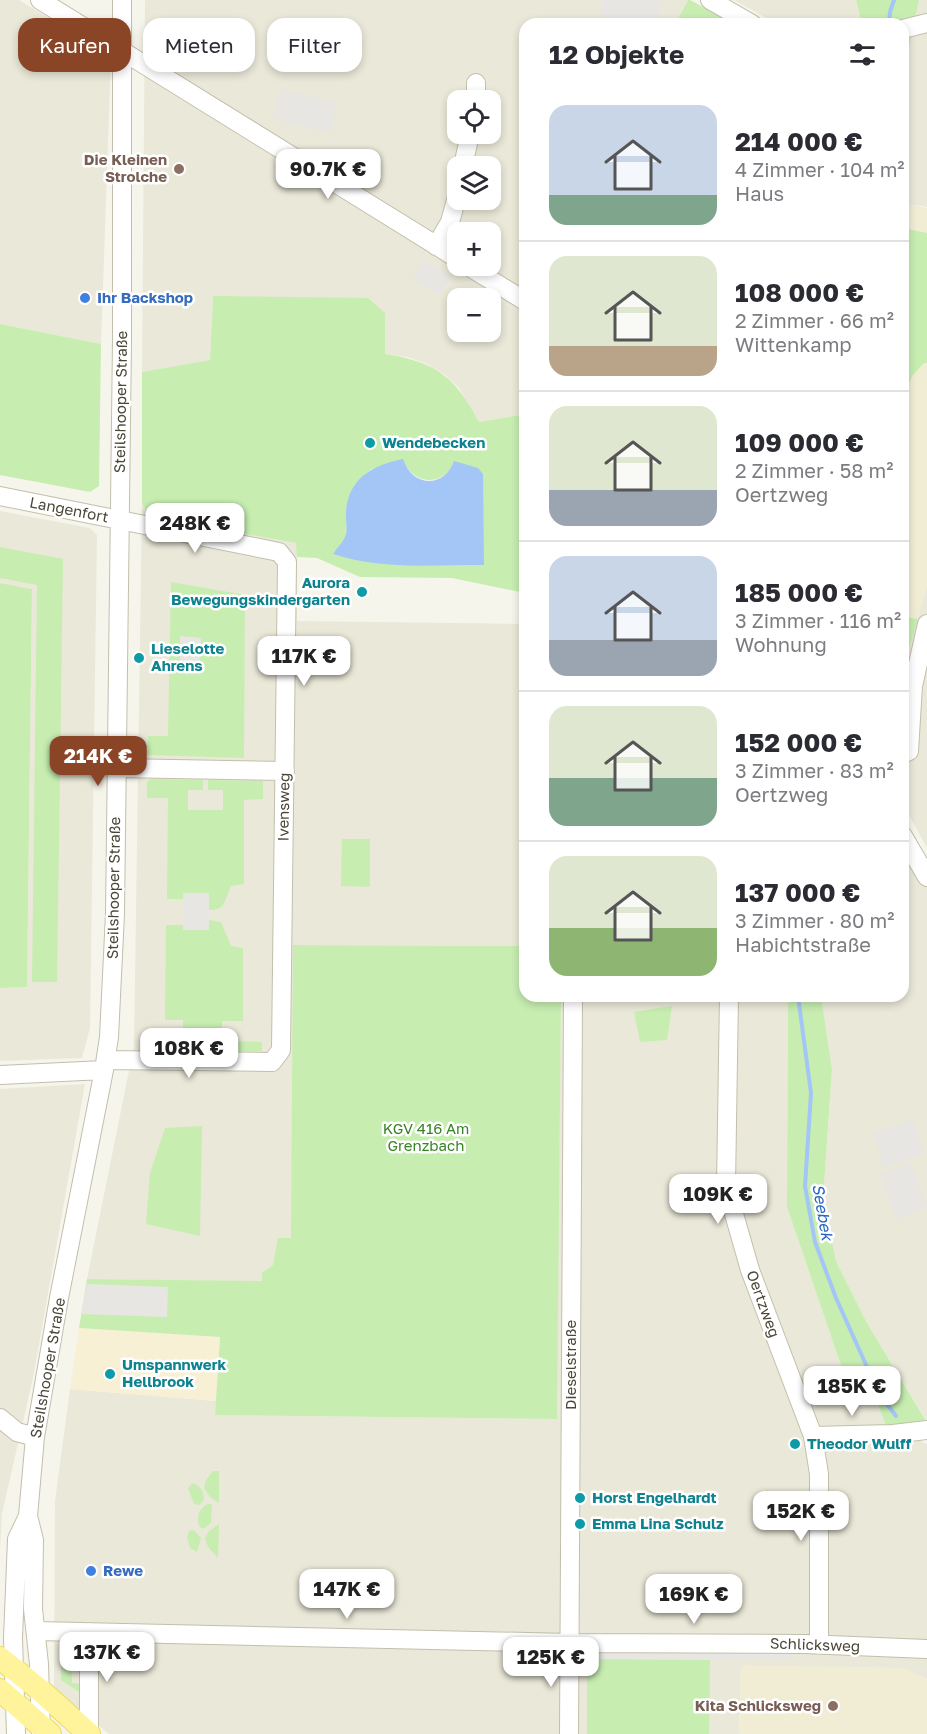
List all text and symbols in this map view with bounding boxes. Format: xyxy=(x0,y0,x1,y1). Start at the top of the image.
chip: Kaufen xyxy=(18,18,131,72)
chip: Mieten xyxy=(143,18,255,72)
chip: Filter xyxy=(267,18,362,72)
icon: filters xyxy=(846,38,879,71)
text: 12 Objekte xyxy=(549,39,684,70)
map controls xyxy=(447,90,501,342)
button: locate xyxy=(447,90,501,144)
text: 214 000 € xyxy=(735,126,863,157)
icon: home xyxy=(597,129,669,201)
pin: 90.7K € xyxy=(273,149,383,200)
place label: Die Kleinen Strolche xyxy=(84,150,167,185)
text: 90.7K € xyxy=(290,156,366,180)
button: layers xyxy=(447,156,501,210)
text: 4 Zimmer · 104 m² xyxy=(735,157,905,181)
marker: Die Kleinen Strolche xyxy=(172,162,186,176)
text: Haus xyxy=(735,181,784,205)
button: + xyxy=(447,222,501,276)
text: 108 000 € xyxy=(735,277,864,308)
icon: home xyxy=(597,280,669,352)
place label: Ihr Backshop xyxy=(97,288,193,306)
button: − xyxy=(447,288,501,342)
marker: Ihr Backshop xyxy=(78,291,92,305)
text: 2 Zimmer · 66 m² xyxy=(735,308,894,332)
street label: Steilshooper Straße xyxy=(110,330,130,473)
text: Wittenkamp xyxy=(735,332,852,356)
text: 109 000 € xyxy=(735,427,864,458)
icon: home xyxy=(597,430,669,502)
place label: Wendebecken xyxy=(382,433,485,451)
marker: Wendebecken xyxy=(363,436,377,450)
text: 2 Zimmer · 58 m² xyxy=(735,458,893,482)
text: Oertzweg xyxy=(735,482,828,506)
street label: Langenfort xyxy=(28,493,110,525)
pin: 248K € xyxy=(146,503,244,554)
text: 248K € xyxy=(159,510,231,534)
place label: Aurora Bewegungskindergarten xyxy=(171,573,350,608)
text: 185 000 € xyxy=(735,577,863,608)
icon: home xyxy=(597,580,669,652)
marker: Aurora Bewegungskindergarten xyxy=(355,585,369,599)
text: 3 Zimmer · 116 m² xyxy=(735,608,901,632)
text: Wohnung xyxy=(735,632,827,656)
pin: 117K € xyxy=(255,636,353,687)
place label: Lieselotte Ahrens xyxy=(151,639,224,674)
text: 117K € xyxy=(271,643,337,667)
marker: Lieselotte Ahrens xyxy=(132,651,146,665)
text: 152 000 € xyxy=(735,727,862,758)
icon: home xyxy=(597,730,669,802)
pin: 214K € xyxy=(49,736,147,787)
text: 214K € xyxy=(64,743,132,767)
text: 3 Zimmer · 83 m² xyxy=(735,758,894,782)
street label: Ivensweg xyxy=(273,773,293,841)
text: Oertzweg xyxy=(735,782,828,806)
street label: Steilshooper Straße xyxy=(103,816,123,959)
text: 137 000 € xyxy=(735,877,860,908)
icon: home xyxy=(597,880,669,952)
text: 3 Zimmer · 80 m² xyxy=(735,908,894,932)
text: Habichtstraße xyxy=(735,932,871,956)
pin: 108K € xyxy=(140,1028,238,1079)
text: 108K € xyxy=(154,1035,224,1059)
park label: KGV 416 Am Grenzbach xyxy=(383,1119,469,1154)
pin: 109K € xyxy=(669,1174,767,1225)
text: 109K € xyxy=(683,1181,753,1205)
water label: Seebek xyxy=(808,1182,838,1244)
street label: Oertzweg xyxy=(744,1268,784,1340)
street label: Steilshooper Straße xyxy=(26,1296,68,1440)
street label: Dieselstraße xyxy=(561,1320,579,1410)
place label: Umspannwerk Hellbrook xyxy=(122,1355,226,1390)
pin: 185K € xyxy=(803,1366,901,1417)
marker: Umspannwerk Hellbrook xyxy=(103,1367,117,1381)
text: 185K € xyxy=(818,1373,886,1397)
place label: Theodor Wulff xyxy=(807,1434,912,1452)
marker: Theodor Wulff xyxy=(788,1437,802,1451)
place label: Horst Engelhardt xyxy=(592,1488,717,1506)
marker: Horst Engelhardt xyxy=(573,1491,587,1505)
pin: 152K € xyxy=(752,1491,850,1542)
text: 152K € xyxy=(767,1498,835,1522)
place label: Emma Lina Schulz xyxy=(592,1514,724,1532)
marker: Emma Lina Schulz xyxy=(573,1517,587,1531)
place label: Rewe xyxy=(103,1561,143,1579)
marker: Rewe xyxy=(84,1564,98,1578)
pin: 147K € xyxy=(298,1569,396,1620)
pin: 169K € xyxy=(645,1574,743,1625)
text: 147K € xyxy=(313,1576,381,1600)
text: 169K € xyxy=(659,1581,729,1605)
pin: 137K € xyxy=(58,1632,156,1683)
street label: Schlicksweg xyxy=(770,1633,861,1655)
pin: 125K € xyxy=(502,1637,600,1688)
text: 137K € xyxy=(74,1639,141,1663)
text: 125K € xyxy=(517,1644,585,1668)
place label: Kita Schlicksweg xyxy=(695,1696,821,1714)
marker: Kita Schlicksweg xyxy=(826,1699,840,1713)

